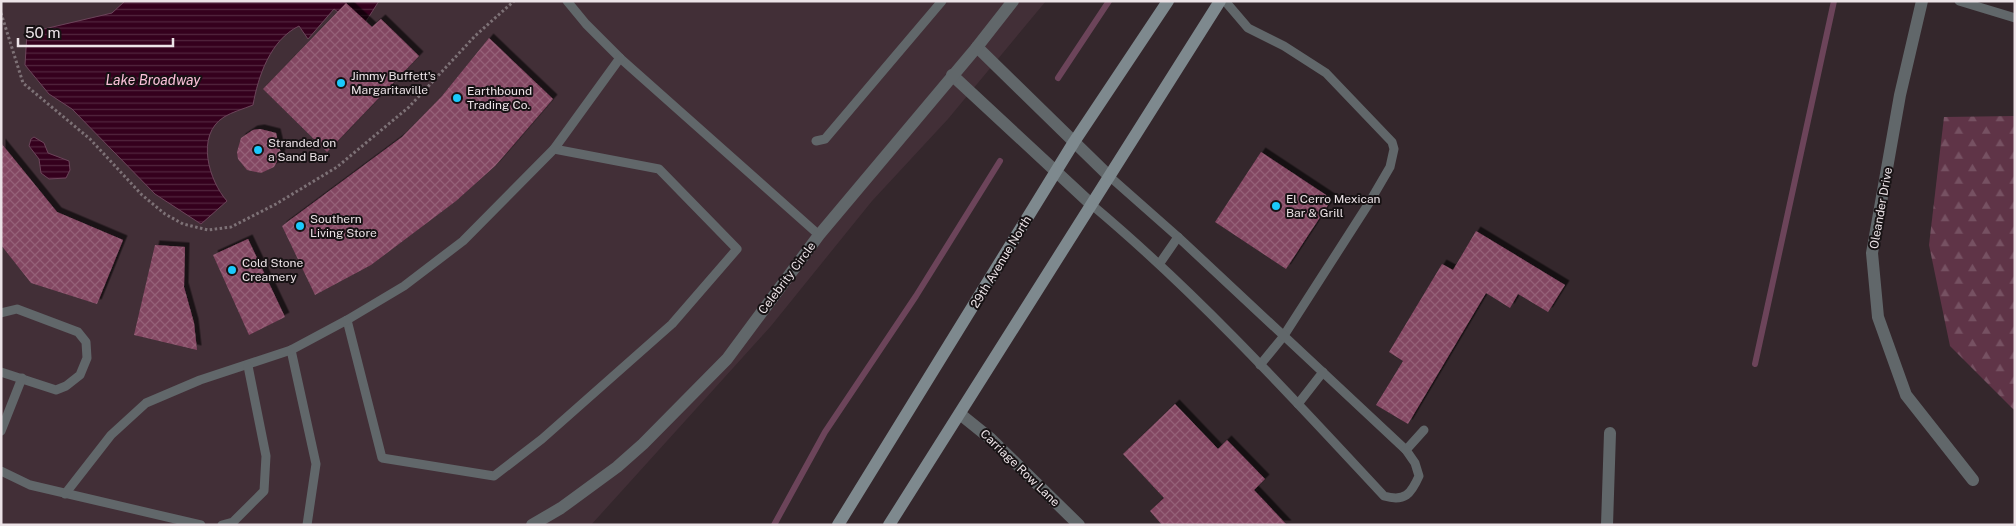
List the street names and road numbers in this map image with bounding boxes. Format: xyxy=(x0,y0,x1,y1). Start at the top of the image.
street label: Oleander Drive xyxy=(1867,166,1895,250)
street label: 29th Avenue North xyxy=(968,213,1034,311)
street label: Celebrity Circle xyxy=(755,239,819,317)
street label: Carriage Row Lane xyxy=(977,427,1063,510)

